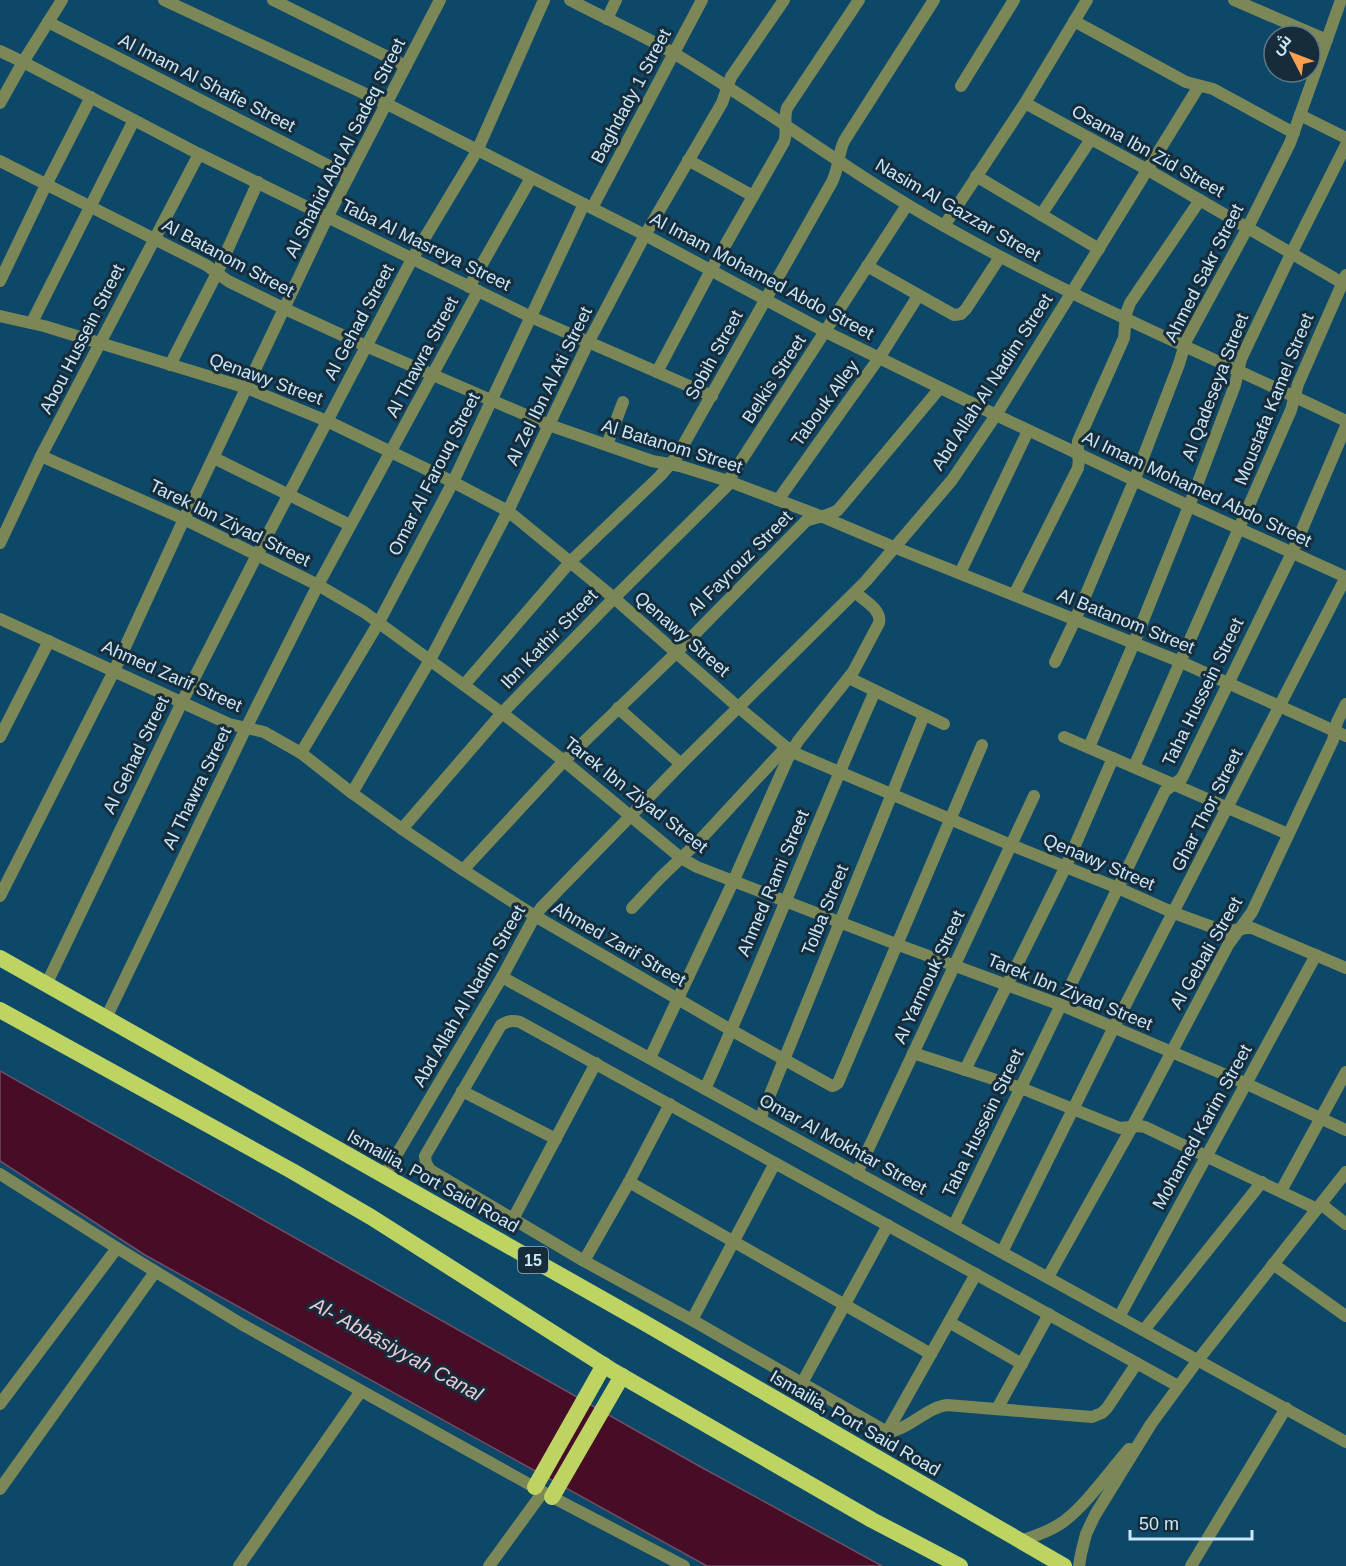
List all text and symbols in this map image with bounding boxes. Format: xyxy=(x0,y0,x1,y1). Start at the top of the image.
north arrow xyxy=(1262,24,1322,84)
street label: Baghdady 1 Street xyxy=(587,25,675,167)
street label: Al Imam Al Shafie Street xyxy=(116,30,298,136)
text: ش xyxy=(1268,31,1295,58)
street label: Al Shahid Abd Al Sadeq Street xyxy=(281,35,409,261)
street label: Osama Ibn Zid Street xyxy=(1068,101,1228,201)
street label: Nasim Al Gazzar Street xyxy=(872,155,1044,265)
street label: Taba Al Masreya Street xyxy=(338,195,514,295)
street label: Ahmed Sakr Street xyxy=(1161,201,1247,345)
street label: Al Imam Mohamed Abdo Street xyxy=(647,208,877,344)
street label: Al Batanom Street xyxy=(159,215,297,301)
street label: Abou Hussein Street xyxy=(36,261,128,417)
street label: Al Gehad Street xyxy=(320,261,398,383)
street label: Abd Allah Al Nadim Street xyxy=(927,290,1057,474)
street label: Al Thawra Street xyxy=(382,293,462,421)
street label: Al Zel Ibn Al Ati Street xyxy=(502,303,596,469)
street label: Sobih Street xyxy=(681,307,747,403)
street label: Moustafa Kamel Street xyxy=(1230,310,1318,488)
street label: Al Qadeseya Street xyxy=(1178,311,1252,463)
street label: Belkis Street xyxy=(738,331,810,427)
street label: Qenawy Street xyxy=(207,349,325,409)
street label: Tabouk Alley xyxy=(787,356,863,450)
street label: Omar Al Farouq Street xyxy=(384,389,484,559)
street label: Al Batanom Street xyxy=(599,415,745,477)
street label: Al Imam Mohamed Abdo Street xyxy=(1079,427,1315,551)
street label: Tarek Ibn Ziyad Street xyxy=(146,475,314,571)
street label: Al Fayrouz Street xyxy=(684,507,796,619)
street label: Al Batanom Street xyxy=(1055,584,1197,658)
street label: Ibn Kathir Street xyxy=(497,585,601,693)
street label: Qenawy Street xyxy=(631,587,733,681)
street label: Taha Hussein Street xyxy=(1158,615,1248,769)
street label: Ahmed Zarif Street xyxy=(99,636,245,716)
street label: Al Gehad Street xyxy=(99,693,173,817)
street label: Al Thawra Street xyxy=(159,724,235,852)
street label: Tarek Ibn Ziyad Street xyxy=(560,733,712,857)
street label: Ghar Thor Street xyxy=(1168,745,1246,875)
street label: Ahmed Rami Street xyxy=(733,807,813,959)
street label: Qenawy Street xyxy=(1040,830,1158,894)
street label: Tolba Street xyxy=(798,862,852,958)
street label: Al Gebali Street xyxy=(1166,893,1246,1013)
street label: Ahmed Zarif Street xyxy=(549,898,689,990)
street label: Abd Allah Al Nadim Street xyxy=(409,902,529,1090)
street label: Al Yarmouk Street xyxy=(889,907,969,1047)
street label: Tarek Ibn Ziyad Street xyxy=(985,950,1155,1034)
street label: Mohamed Karim Street xyxy=(1148,1041,1256,1213)
street label: Taha Hussein Street xyxy=(938,1046,1028,1200)
street label: Omar Al Mokhtar Street xyxy=(756,1090,930,1198)
street label: Ismailia, Port Said Road xyxy=(344,1125,522,1237)
road number: 15 xyxy=(518,1247,548,1273)
water label: Al-ʿAbbāsiyyah Canal xyxy=(307,1292,487,1406)
street label: Ismailia, Port Said Road xyxy=(766,1366,944,1480)
scale bar xyxy=(1130,1503,1252,1541)
text: 50 m xyxy=(1139,1514,1179,1534)

